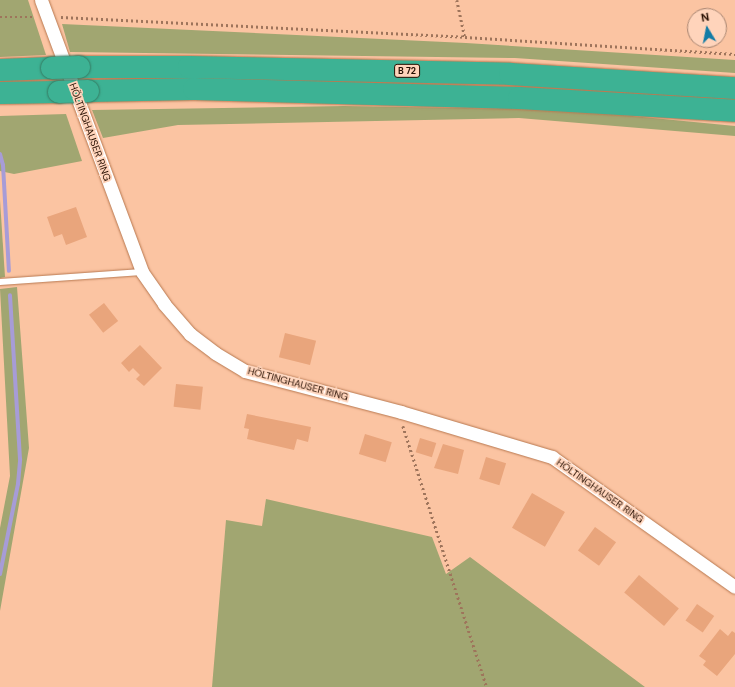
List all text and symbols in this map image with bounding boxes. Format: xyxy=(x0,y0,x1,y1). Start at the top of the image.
north arrow xyxy=(687,8,727,48)
text: N xyxy=(700,10,710,25)
road number: B 72 xyxy=(394,64,420,78)
street label: HÖLTINGHAUSER RING xyxy=(67,81,113,183)
street label: HÖLTINGHAUSER RING xyxy=(246,365,350,403)
street label: HÖLTINGHAUSER RING xyxy=(554,456,646,526)

